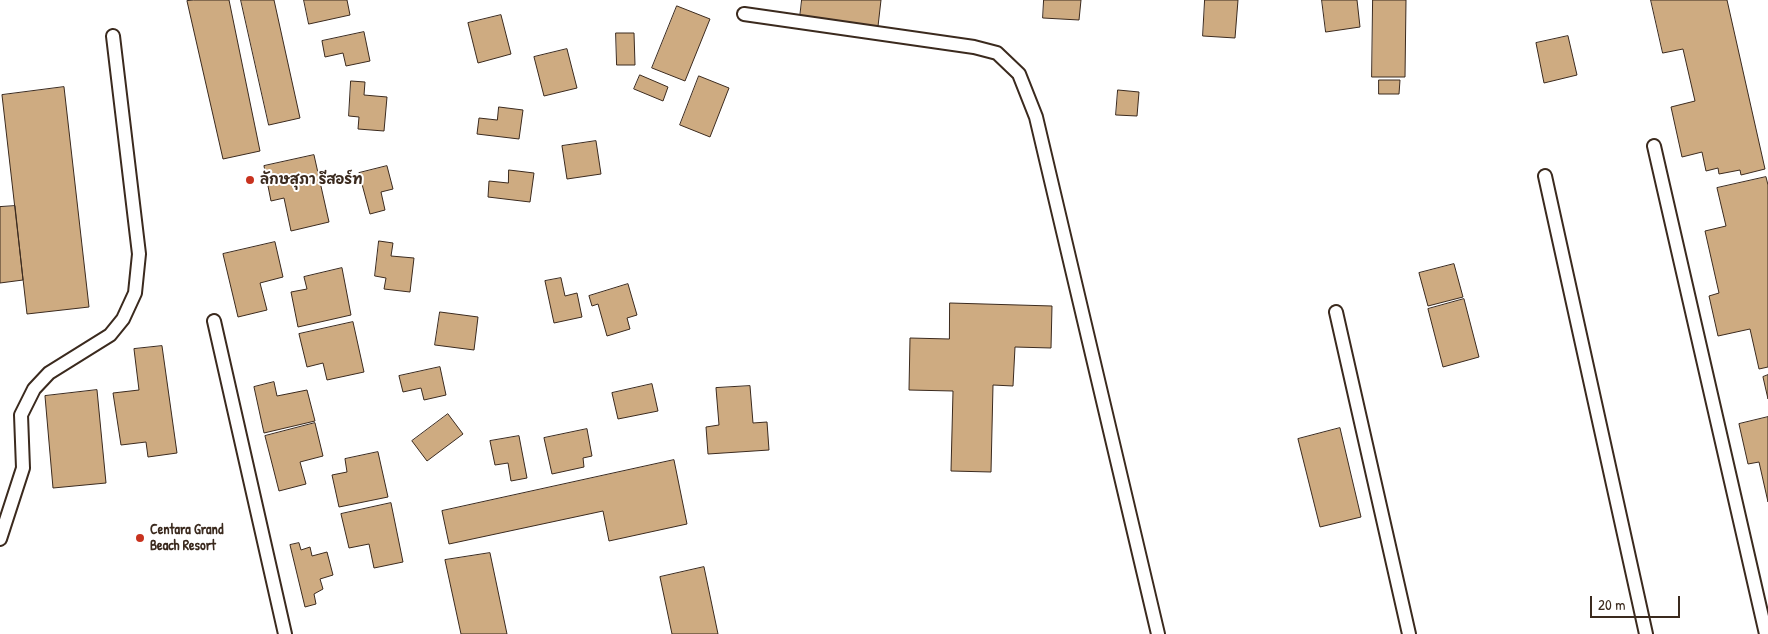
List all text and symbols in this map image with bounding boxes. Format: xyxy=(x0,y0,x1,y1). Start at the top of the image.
place label: ลักษสุภา รีสอร์ท xyxy=(260,172,363,188)
marker: ลักษสุภา รีสอร์ท xyxy=(244,174,256,186)
place label: Centara Grand Beach Resort xyxy=(150,522,223,554)
marker: Centara Grand Beach Resort xyxy=(134,532,146,544)
scale bar xyxy=(1593,586,1683,618)
text: 20 m xyxy=(1598,594,1625,615)

